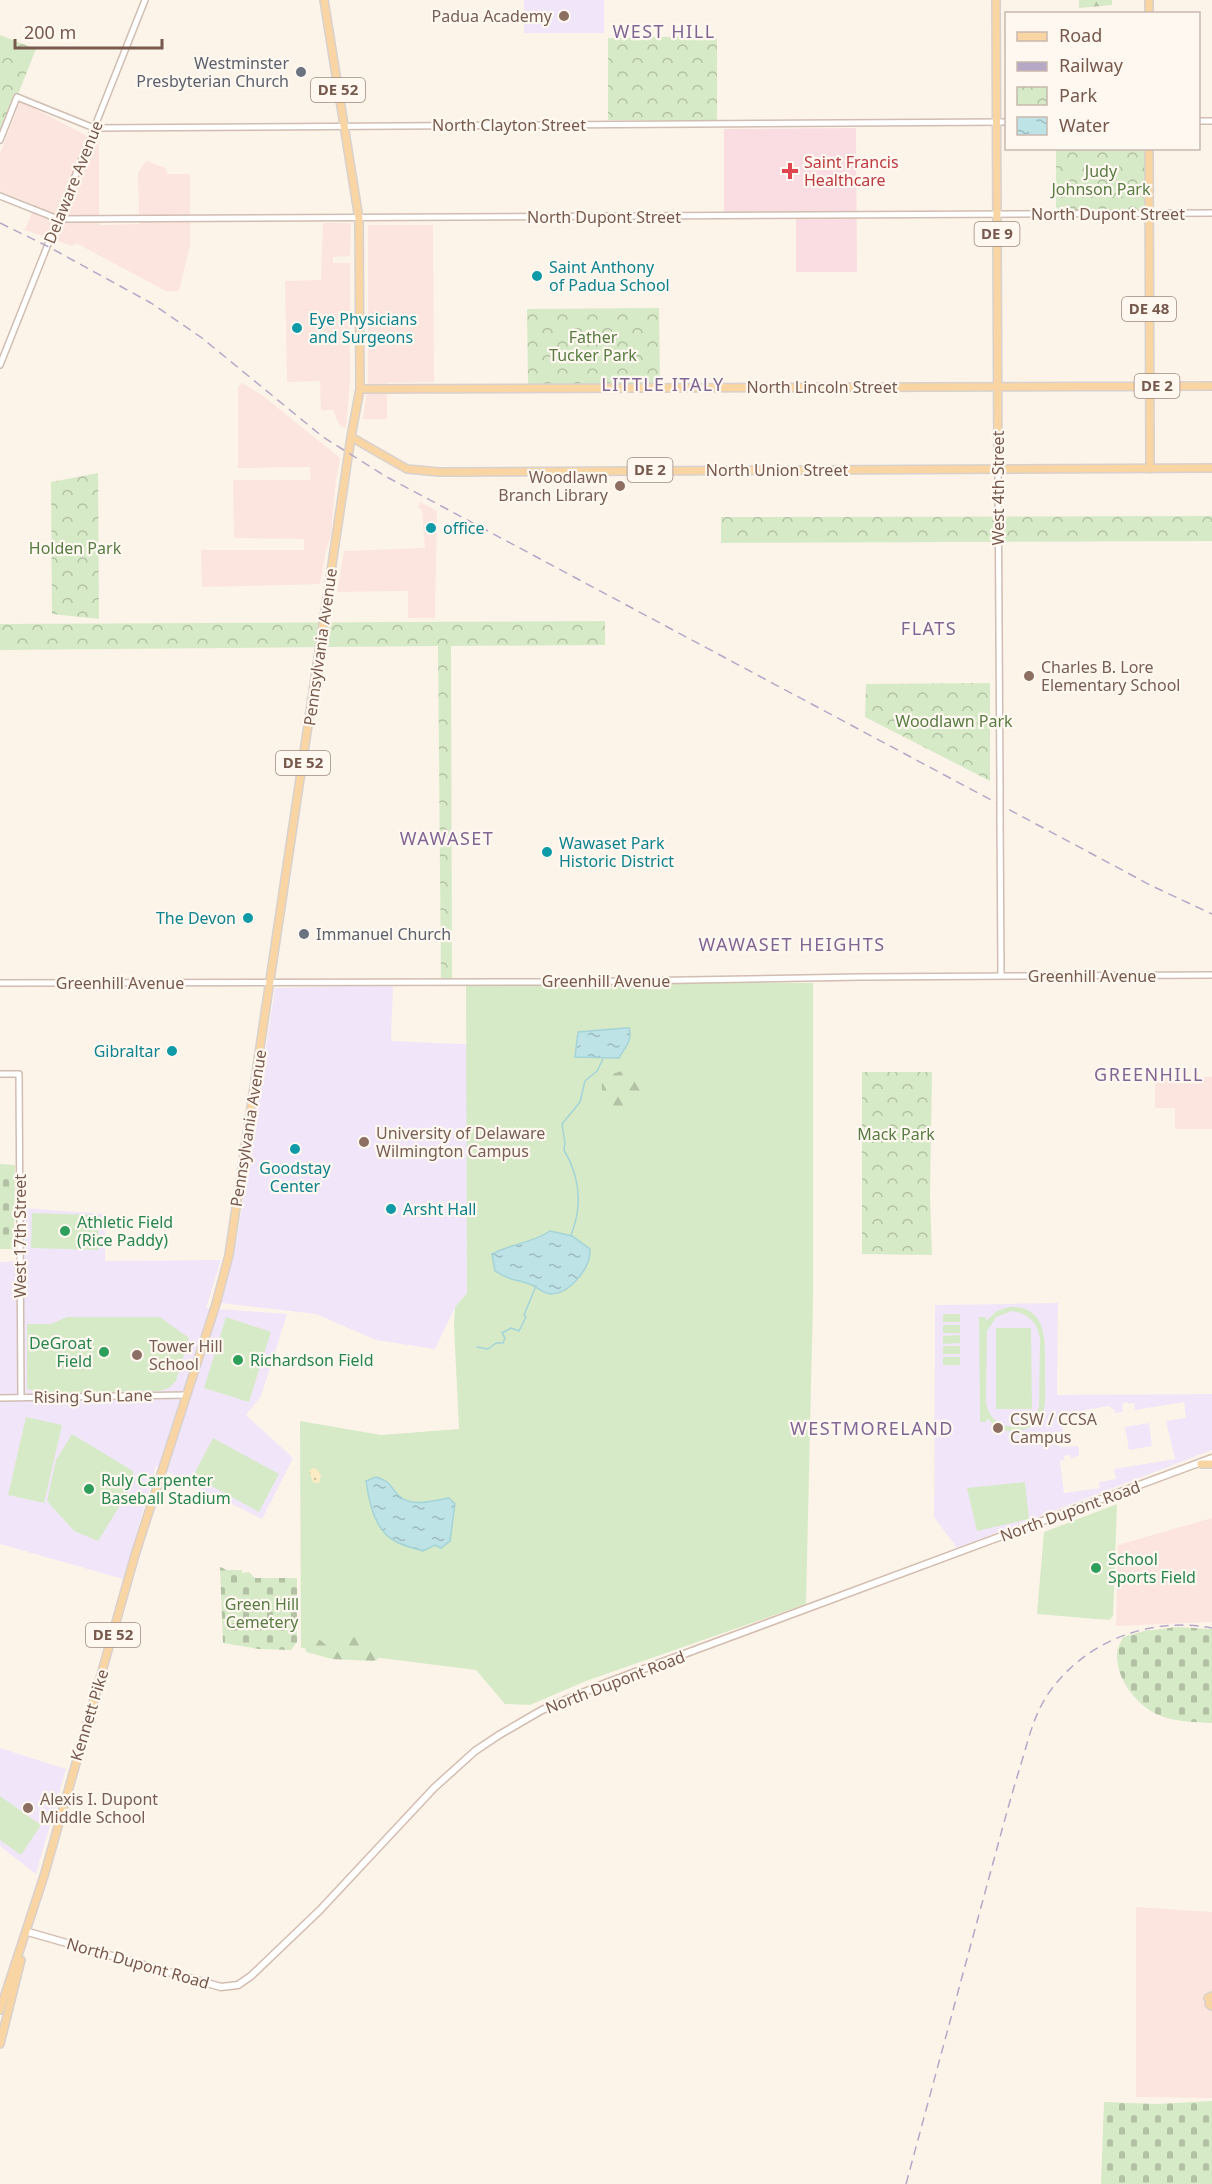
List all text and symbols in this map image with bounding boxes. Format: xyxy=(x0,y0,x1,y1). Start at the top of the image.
place label: Padua Academy xyxy=(432,5,553,27)
marker: Padua Academy xyxy=(557,9,571,23)
scale bar xyxy=(15,12,162,50)
legend xyxy=(1005,12,1200,150)
district label: WEST HILL xyxy=(612,19,716,43)
text: 200 m xyxy=(24,20,76,44)
text: Road xyxy=(1059,23,1102,47)
place label: Westminster Presbyterian Church xyxy=(136,52,289,92)
text: Railway xyxy=(1059,53,1124,77)
marker: Westminster Presbyterian Church xyxy=(294,65,308,79)
road number: DE 52 xyxy=(311,78,365,102)
text: Park xyxy=(1059,83,1097,107)
text: Water xyxy=(1059,113,1110,137)
street label: North Clayton Street xyxy=(432,114,586,136)
street label: Delaware Avenue xyxy=(38,117,108,247)
place label: Saint Francis Healthcare xyxy=(804,151,899,191)
park label: Judy Johnson Park xyxy=(1049,160,1151,200)
marker: Saint Francis Healthcare xyxy=(781,162,799,180)
street label: North Dupont Street xyxy=(1031,203,1185,225)
street label: North Dupont Street xyxy=(527,206,681,228)
road number: DE 9 xyxy=(974,222,1020,246)
place label: Saint Anthony of Padua School xyxy=(549,256,670,296)
marker: Saint Anthony of Padua School xyxy=(530,269,544,283)
road number: DE 48 xyxy=(1122,297,1176,321)
place label: Eye Physicians and Surgeons xyxy=(309,308,417,348)
marker: Eye Physicians and Surgeons xyxy=(290,321,304,335)
park label: Father Tucker Park xyxy=(549,326,637,366)
district label: LITTLE ITALY xyxy=(601,372,725,396)
road number: DE 2 xyxy=(1134,374,1180,398)
street label: North Lincoln Street xyxy=(747,376,898,398)
street label: West 4th Street xyxy=(987,430,1009,545)
road number: DE 2 xyxy=(628,458,672,482)
street label: North Union Street xyxy=(706,459,848,481)
place label: Woodlawn Branch Library xyxy=(498,466,609,506)
marker: Woodlawn Branch Library xyxy=(613,479,627,493)
place label: office xyxy=(443,517,485,539)
marker: office xyxy=(424,521,438,535)
park label: Holden Park xyxy=(29,537,122,559)
street label: Pennsylvania Avenue xyxy=(298,567,342,727)
district label: FLATS xyxy=(901,616,957,640)
place label: Charles B. Lore Elementary School xyxy=(1041,656,1180,696)
marker: Charles B. Lore Elementary School xyxy=(1022,669,1036,683)
park label: Woodlawn Park xyxy=(895,710,1013,732)
road number: DE 52 xyxy=(276,751,330,775)
district label: WAWASET xyxy=(400,826,494,850)
place label: Wawaset Park Historic District xyxy=(559,832,674,872)
marker: Wawaset Park Historic District xyxy=(540,845,554,859)
place label: The Devon xyxy=(156,907,236,929)
marker: The Devon xyxy=(241,911,255,925)
place label: Immanuel Church xyxy=(316,923,451,945)
marker: Immanuel Church xyxy=(297,927,311,941)
district label: WAWASET HEIGHTS xyxy=(698,932,886,956)
street label: Greenhill Avenue xyxy=(1028,965,1156,987)
street label: Greenhill Avenue xyxy=(542,970,670,992)
street label: Greenhill Avenue xyxy=(56,972,184,994)
place label: Gibraltar xyxy=(94,1040,160,1062)
marker: Gibraltar xyxy=(165,1044,179,1058)
street label: Pennsylvania Avenue xyxy=(225,1048,271,1208)
district label: GREENHILL xyxy=(1094,1062,1204,1086)
place label: University of Delaware Wilmington Campus xyxy=(376,1122,545,1162)
park label: Mack Park xyxy=(857,1123,935,1145)
marker: University of Delaware Wilmington Campus xyxy=(357,1135,371,1149)
marker: Goodstay Center xyxy=(288,1142,302,1156)
place label: Goodstay Center xyxy=(259,1157,332,1197)
street label: West 17th Street xyxy=(9,1174,31,1298)
place label: Arsht Hall xyxy=(403,1198,476,1220)
marker: Arsht Hall xyxy=(384,1202,398,1216)
place label: Athletic Field (Rice Paddy) xyxy=(77,1211,173,1251)
marker: Athletic Field (Rice Paddy) xyxy=(58,1224,72,1238)
place label: DeGroat Field xyxy=(29,1332,92,1372)
place label: Tower Hill School xyxy=(149,1335,223,1375)
marker: DeGroat Field xyxy=(97,1345,111,1359)
marker: Tower Hill School xyxy=(130,1348,144,1362)
place label: Richardson Field xyxy=(250,1349,374,1371)
marker: Richardson Field xyxy=(231,1353,245,1367)
street label: Rising Sun Lane xyxy=(33,1384,153,1408)
place label: CSW / CCSA Campus xyxy=(1010,1408,1098,1448)
district label: WESTMORELAND xyxy=(790,1416,954,1440)
marker: CSW / CCSA Campus xyxy=(991,1421,1005,1435)
place label: Ruly Carpenter Baseball Stadium xyxy=(101,1469,231,1509)
street label: North Dupont Road xyxy=(997,1475,1143,1547)
marker: Ruly Carpenter Baseball Stadium xyxy=(82,1482,96,1496)
place label: School Sports Field xyxy=(1108,1548,1196,1588)
marker: School Sports Field xyxy=(1089,1561,1103,1575)
park label: Green Hill Cemetery xyxy=(225,1593,299,1633)
road number: DE 52 xyxy=(86,1623,140,1647)
street label: North Dupont Road xyxy=(542,1645,688,1719)
street label: Kennett Pike xyxy=(65,1666,113,1764)
place label: Alexis I. Dupont Middle School xyxy=(40,1788,158,1828)
marker: Alexis I. Dupont Middle School xyxy=(21,1801,35,1815)
street label: North Dupont Road xyxy=(64,1932,212,1994)

